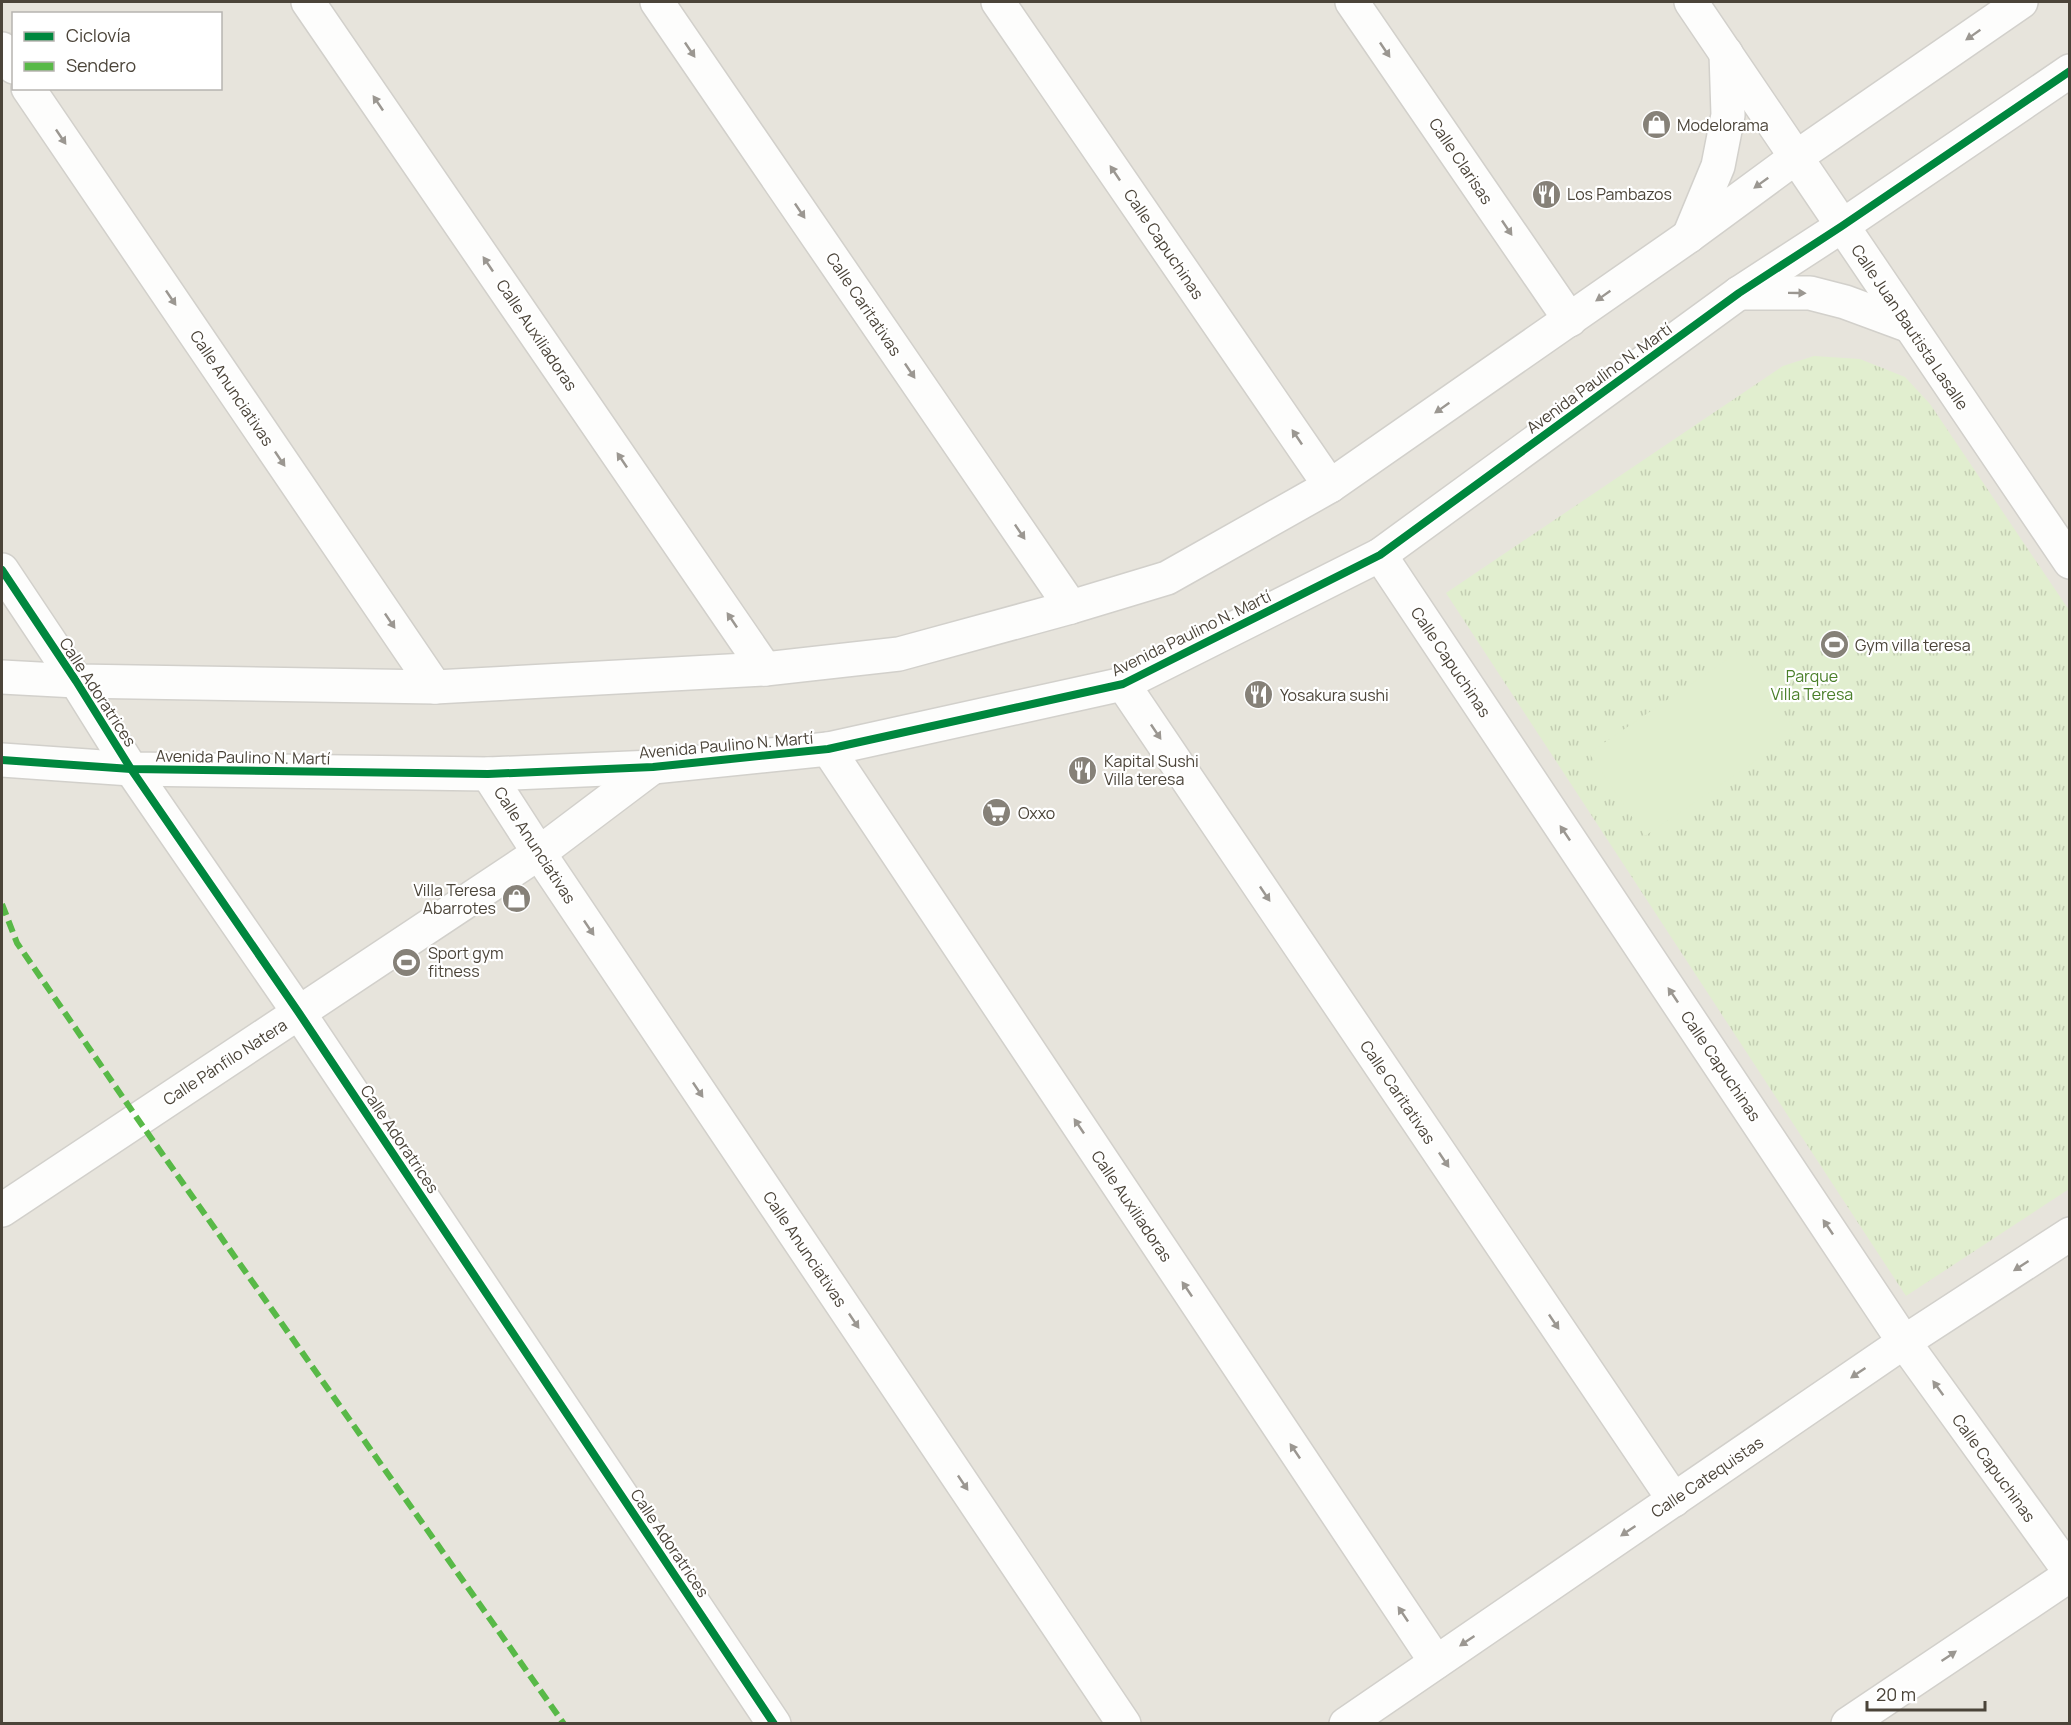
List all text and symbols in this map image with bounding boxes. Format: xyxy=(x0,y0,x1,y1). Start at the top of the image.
legend xyxy=(12,12,222,90)
text: Ciclovía xyxy=(66,23,131,47)
one-way arrow xyxy=(1965,29,1981,41)
one-way arrow xyxy=(684,41,696,57)
one-way arrow xyxy=(1379,41,1391,57)
text: Sendero xyxy=(66,53,136,77)
one-way arrow xyxy=(372,96,384,112)
shop icon: Modelorama xyxy=(1640,109,1672,141)
street label: Calle Clarisas xyxy=(1424,114,1498,208)
place label: Modelorama xyxy=(1677,114,1769,136)
one-way arrow xyxy=(55,129,66,145)
one-way arrow xyxy=(1109,165,1121,181)
one-way arrow xyxy=(1754,177,1770,189)
restaurant icon: Los Pambazos xyxy=(1530,178,1562,210)
place label: Los Pambazos xyxy=(1567,183,1672,205)
street label: Calle Capuchinas xyxy=(1119,185,1209,303)
one-way arrow xyxy=(794,202,806,218)
one-way arrow xyxy=(1501,220,1512,236)
street label: Calle Juan Bautista Lasalle xyxy=(1846,240,1974,414)
street label: Calle Caritativas xyxy=(821,248,907,360)
one-way arrow xyxy=(483,256,494,272)
street label: Calle Auxiliadoras xyxy=(491,275,583,395)
one-way arrow xyxy=(1788,288,1807,298)
one-way arrow xyxy=(165,290,176,306)
one-way arrow xyxy=(1595,290,1610,302)
street label: Avenida Paulino N. Martí xyxy=(1522,318,1676,438)
street label: Calle Anunciativas xyxy=(185,326,279,450)
one-way arrow xyxy=(904,363,916,379)
one-way arrow xyxy=(1435,402,1451,414)
one-way arrow xyxy=(1291,430,1303,446)
one-way arrow xyxy=(275,451,286,468)
one-way arrow xyxy=(616,452,628,468)
one-way arrow xyxy=(1014,524,1026,540)
street label: Avenida Paulino N. Martí xyxy=(1108,585,1275,681)
street label: Calle Capuchinas xyxy=(1406,603,1496,721)
one-way arrow xyxy=(384,612,396,628)
one-way arrow xyxy=(726,613,738,629)
sports icon: Gym villa teresa xyxy=(1818,629,1850,661)
street label: Calle Adoratrices xyxy=(54,633,142,751)
place label: Gym villa teresa xyxy=(1855,634,1971,656)
park label: Parque Villa Teresa xyxy=(1771,665,1853,705)
restaurant icon: Yosakura sushi xyxy=(1243,679,1275,711)
place label: Yosakura sushi xyxy=(1280,684,1389,706)
one-way arrow xyxy=(1150,724,1161,741)
street label: Avenida Paulino N. Martí xyxy=(638,726,814,764)
street label: Avenida Paulino N. Martí xyxy=(155,744,331,770)
place label: Kapital Sushi Villa teresa xyxy=(1104,750,1199,790)
restaurant icon: Kapital Sushi Villa teresa xyxy=(1067,754,1099,786)
street label: Calle Anunciativas xyxy=(489,782,581,908)
supermarket icon: Oxxo xyxy=(981,797,1013,829)
place label: Oxxo xyxy=(1018,802,1055,824)
one-way arrow xyxy=(1560,825,1571,841)
place label: Villa Teresa Abarrotes xyxy=(414,879,496,919)
shop icon: Villa Teresa Abarrotes xyxy=(501,883,533,915)
one-way arrow xyxy=(1259,886,1270,902)
one-way arrow xyxy=(584,920,595,936)
place label: Sport gym fitness xyxy=(428,942,504,982)
sports icon: Sport gym fitness xyxy=(391,946,423,978)
one-way arrow xyxy=(1668,987,1679,1003)
street label: Calle Capuchinas xyxy=(1676,1007,1766,1125)
street label: Calle Pánfilo Natera xyxy=(159,1014,291,1110)
street label: Calle Caritativas xyxy=(1355,1036,1441,1148)
street label: Calle Adoratrices xyxy=(356,1081,444,1197)
one-way arrow xyxy=(692,1082,703,1098)
one-way arrow xyxy=(1074,1118,1085,1135)
street label: Calle Auxiliadoras xyxy=(1086,1146,1178,1266)
one-way arrow xyxy=(1439,1152,1450,1168)
street label: Calle Anunciativas xyxy=(758,1187,852,1311)
one-way arrow xyxy=(1822,1220,1834,1236)
one-way arrow xyxy=(2012,1260,2029,1271)
one-way arrow xyxy=(1182,1281,1193,1297)
one-way arrow xyxy=(848,1313,860,1329)
one-way arrow xyxy=(1548,1313,1559,1330)
one-way arrow xyxy=(1850,1368,1866,1379)
one-way arrow xyxy=(1932,1381,1944,1396)
street label: Calle Capuchinas xyxy=(1947,1410,2041,1526)
street label: Calle Catequistas xyxy=(1647,1431,1767,1523)
one-way arrow xyxy=(1290,1443,1301,1459)
one-way arrow xyxy=(957,1475,968,1492)
street label: Calle Adoratrices xyxy=(626,1485,714,1601)
one-way arrow xyxy=(1620,1525,1636,1536)
one-way arrow xyxy=(1398,1605,1409,1622)
one-way arrow xyxy=(1459,1635,1475,1646)
one-way arrow xyxy=(1941,1651,1957,1662)
scale bar xyxy=(1867,1674,1986,1712)
text: 20 m xyxy=(1876,1682,1916,1706)

